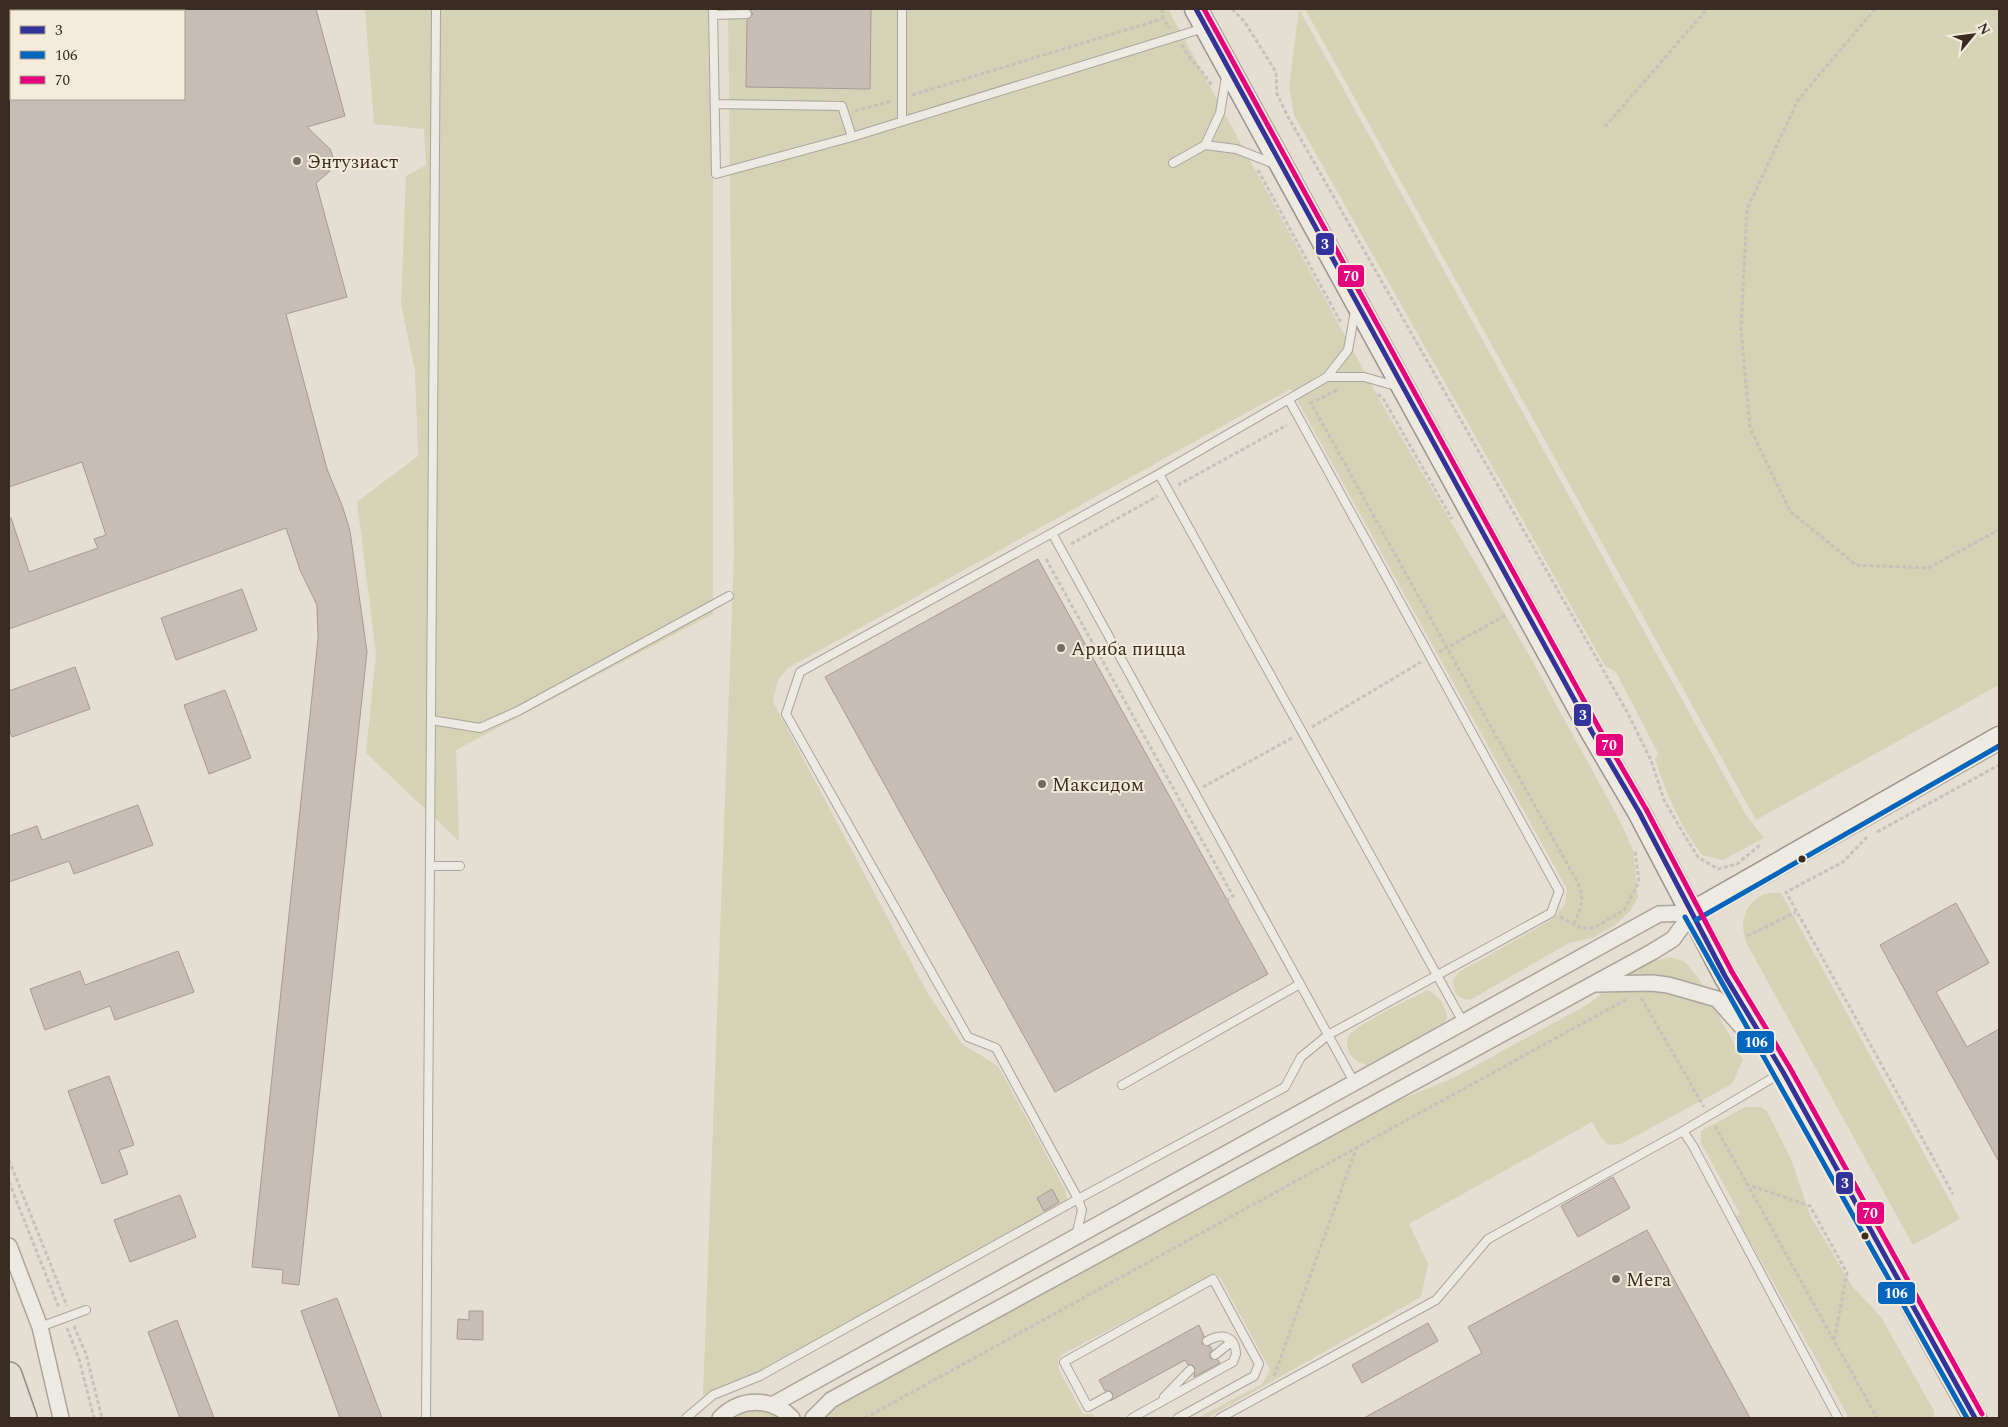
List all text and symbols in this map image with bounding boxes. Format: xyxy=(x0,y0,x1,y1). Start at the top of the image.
legend xyxy=(10,10,185,100)
north arrow xyxy=(1948,10,1998,60)
text: 3 xyxy=(55,19,63,42)
text: N xyxy=(1972,19,1996,39)
text: 106 xyxy=(55,44,78,67)
text: 70 xyxy=(55,69,70,92)
place label: Энтузиаст xyxy=(307,148,398,177)
marker: Энтузиаст xyxy=(291,155,303,167)
line badge: 3 xyxy=(1315,232,1335,256)
text: 3 xyxy=(1321,234,1329,255)
line badge: 70 xyxy=(1337,264,1365,288)
text: 70 xyxy=(1343,266,1359,287)
place label: Ариба пицца xyxy=(1071,635,1186,664)
marker: Ариба пицца xyxy=(1055,642,1067,654)
line badge: 3 xyxy=(1573,703,1592,727)
text: 3 xyxy=(1579,705,1587,726)
line badge: 70 xyxy=(1595,733,1624,757)
text: 70 xyxy=(1601,735,1617,756)
place label: Максидом xyxy=(1052,771,1144,800)
marker: Максидом xyxy=(1036,778,1048,790)
unlabelled marker xyxy=(1797,854,1807,864)
line badge: 106 xyxy=(1736,1030,1775,1054)
text: 106 xyxy=(1744,1032,1768,1053)
line badge: 3 xyxy=(1835,1171,1854,1195)
text: 3 xyxy=(1841,1173,1849,1194)
line badge: 70 xyxy=(1856,1201,1885,1225)
text: 70 xyxy=(1862,1203,1878,1224)
unlabelled marker xyxy=(1860,1231,1870,1241)
place label: Мега xyxy=(1626,1266,1672,1295)
marker: Мега xyxy=(1610,1273,1622,1285)
line badge: 106 xyxy=(1877,1281,1916,1305)
text: 106 xyxy=(1884,1283,1908,1304)

